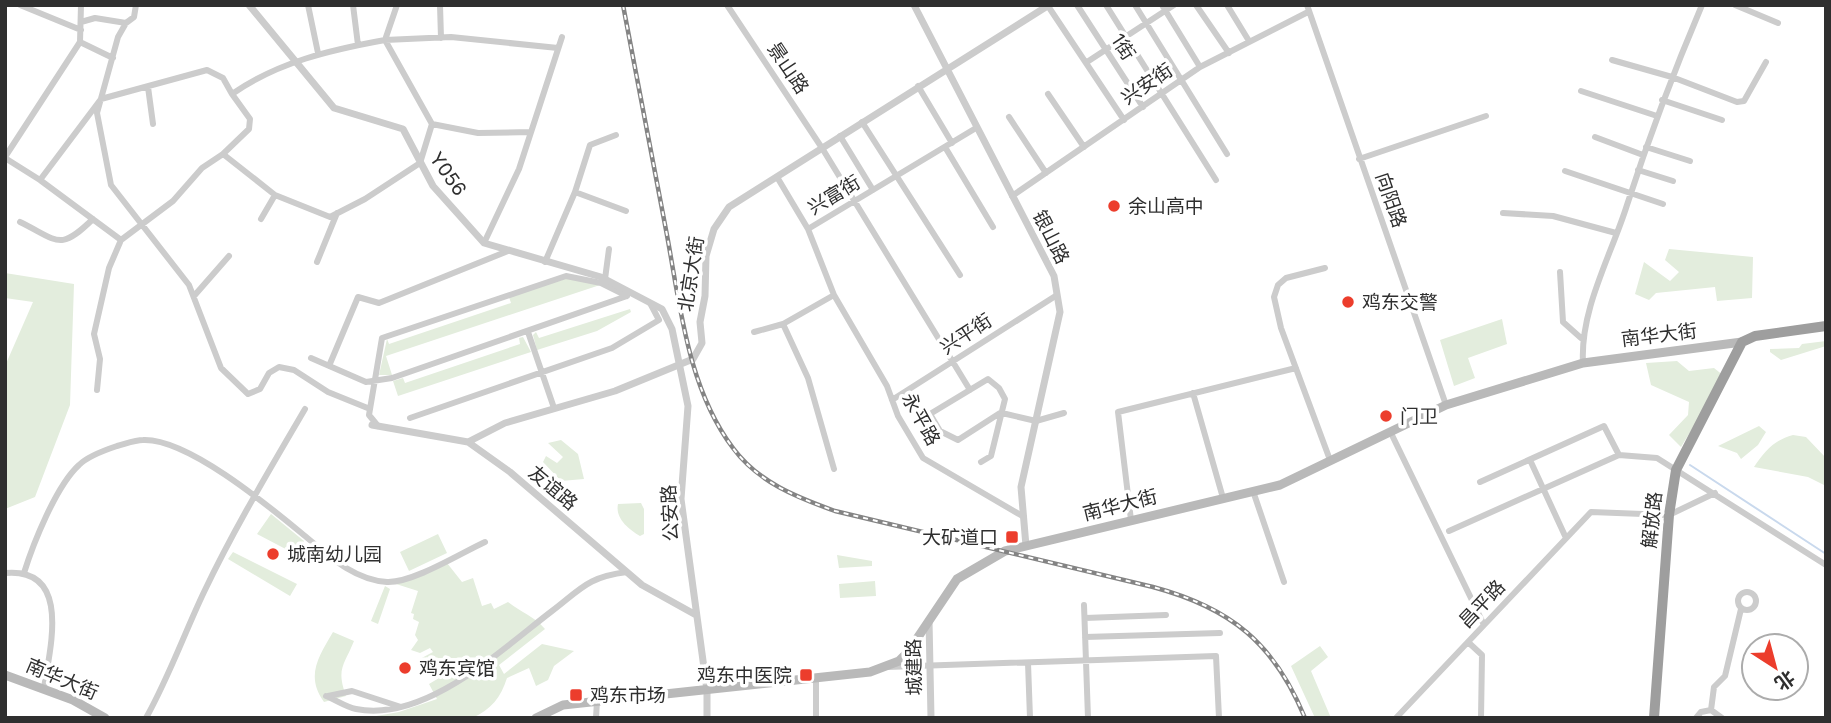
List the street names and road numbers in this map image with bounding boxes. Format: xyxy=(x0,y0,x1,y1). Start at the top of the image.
street label: 1街 xyxy=(1106,30,1140,64)
street label: 景山路 xyxy=(763,38,813,98)
street label: 兴安街 xyxy=(1117,59,1177,109)
street label: Y056 xyxy=(425,148,471,200)
street label: 向阳路 xyxy=(1371,169,1411,231)
street label: 兴富街 xyxy=(804,170,864,220)
street label: 银山路 xyxy=(1028,206,1074,268)
street label: 北京大街 xyxy=(674,235,708,313)
street label: 兴平街 xyxy=(936,309,996,359)
street label: 南华大街 xyxy=(1620,319,1698,351)
street label: 永平路 xyxy=(897,388,945,450)
street label: 友谊路 xyxy=(524,461,582,515)
street label: 公安路 xyxy=(657,484,683,542)
street label: 南华大街 xyxy=(1080,485,1160,525)
street label: 解放路 xyxy=(1638,490,1666,550)
street label: 昌平路 xyxy=(1454,575,1510,633)
street label: 城建路 xyxy=(902,638,926,696)
street label: 南华大街 xyxy=(23,654,101,704)

